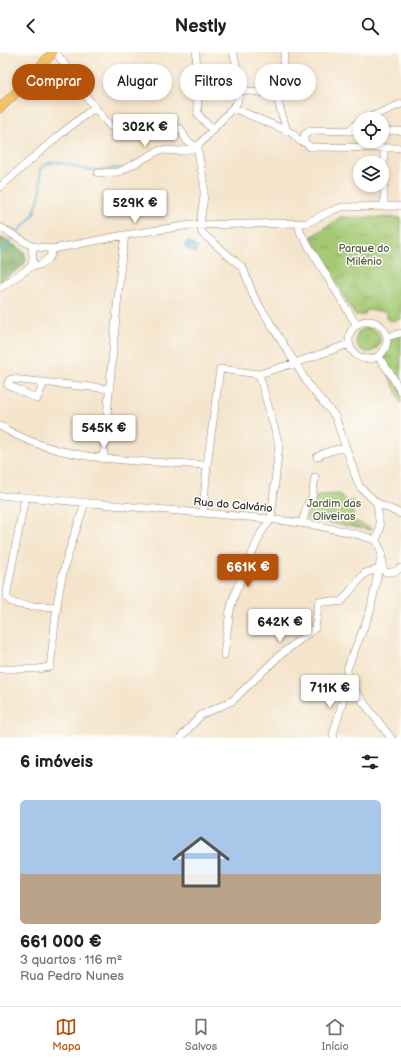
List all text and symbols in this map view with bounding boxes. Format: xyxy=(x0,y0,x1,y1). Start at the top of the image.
icon: back xyxy=(20,15,42,37)
icon: search xyxy=(359,15,381,37)
text: Nestly xyxy=(175,16,226,37)
chip: Comprar xyxy=(12,64,95,100)
chip: Alugar xyxy=(103,64,172,100)
chip: Filtros xyxy=(180,64,247,100)
chip: Novo xyxy=(255,64,316,100)
map controls xyxy=(353,112,389,192)
button: locate xyxy=(353,112,389,148)
pin: 302K € xyxy=(112,114,178,148)
text: 302K € xyxy=(122,119,168,135)
button: layers xyxy=(353,156,389,192)
pin: 529K € xyxy=(102,190,168,224)
text: 529K € xyxy=(112,195,158,211)
park label: Parque do Milénio xyxy=(338,242,390,268)
pin: 545K € xyxy=(71,415,137,449)
text: 545K € xyxy=(82,420,126,436)
street label: Rua do Calvário xyxy=(193,495,273,515)
park label: Jardim das Oliveiras xyxy=(307,497,362,523)
pin: 661K € xyxy=(215,554,281,588)
text: 661K € xyxy=(226,559,270,575)
pin: 642K € xyxy=(247,609,313,643)
text: 642K € xyxy=(257,614,303,630)
pin: 711K € xyxy=(297,675,363,709)
text: 711K € xyxy=(310,680,350,696)
icon: filters xyxy=(359,751,381,773)
text: 6 imóveis xyxy=(20,752,93,772)
icon: home xyxy=(165,826,237,898)
text: 661 000 € xyxy=(20,932,102,952)
text: 3 quartos · 116 m² xyxy=(20,952,122,968)
text: Rua Pedro Nunes xyxy=(20,968,124,984)
tab: Mapa xyxy=(52,1016,81,1053)
tab: Salvos xyxy=(185,1016,217,1053)
tab: Início xyxy=(322,1016,349,1053)

